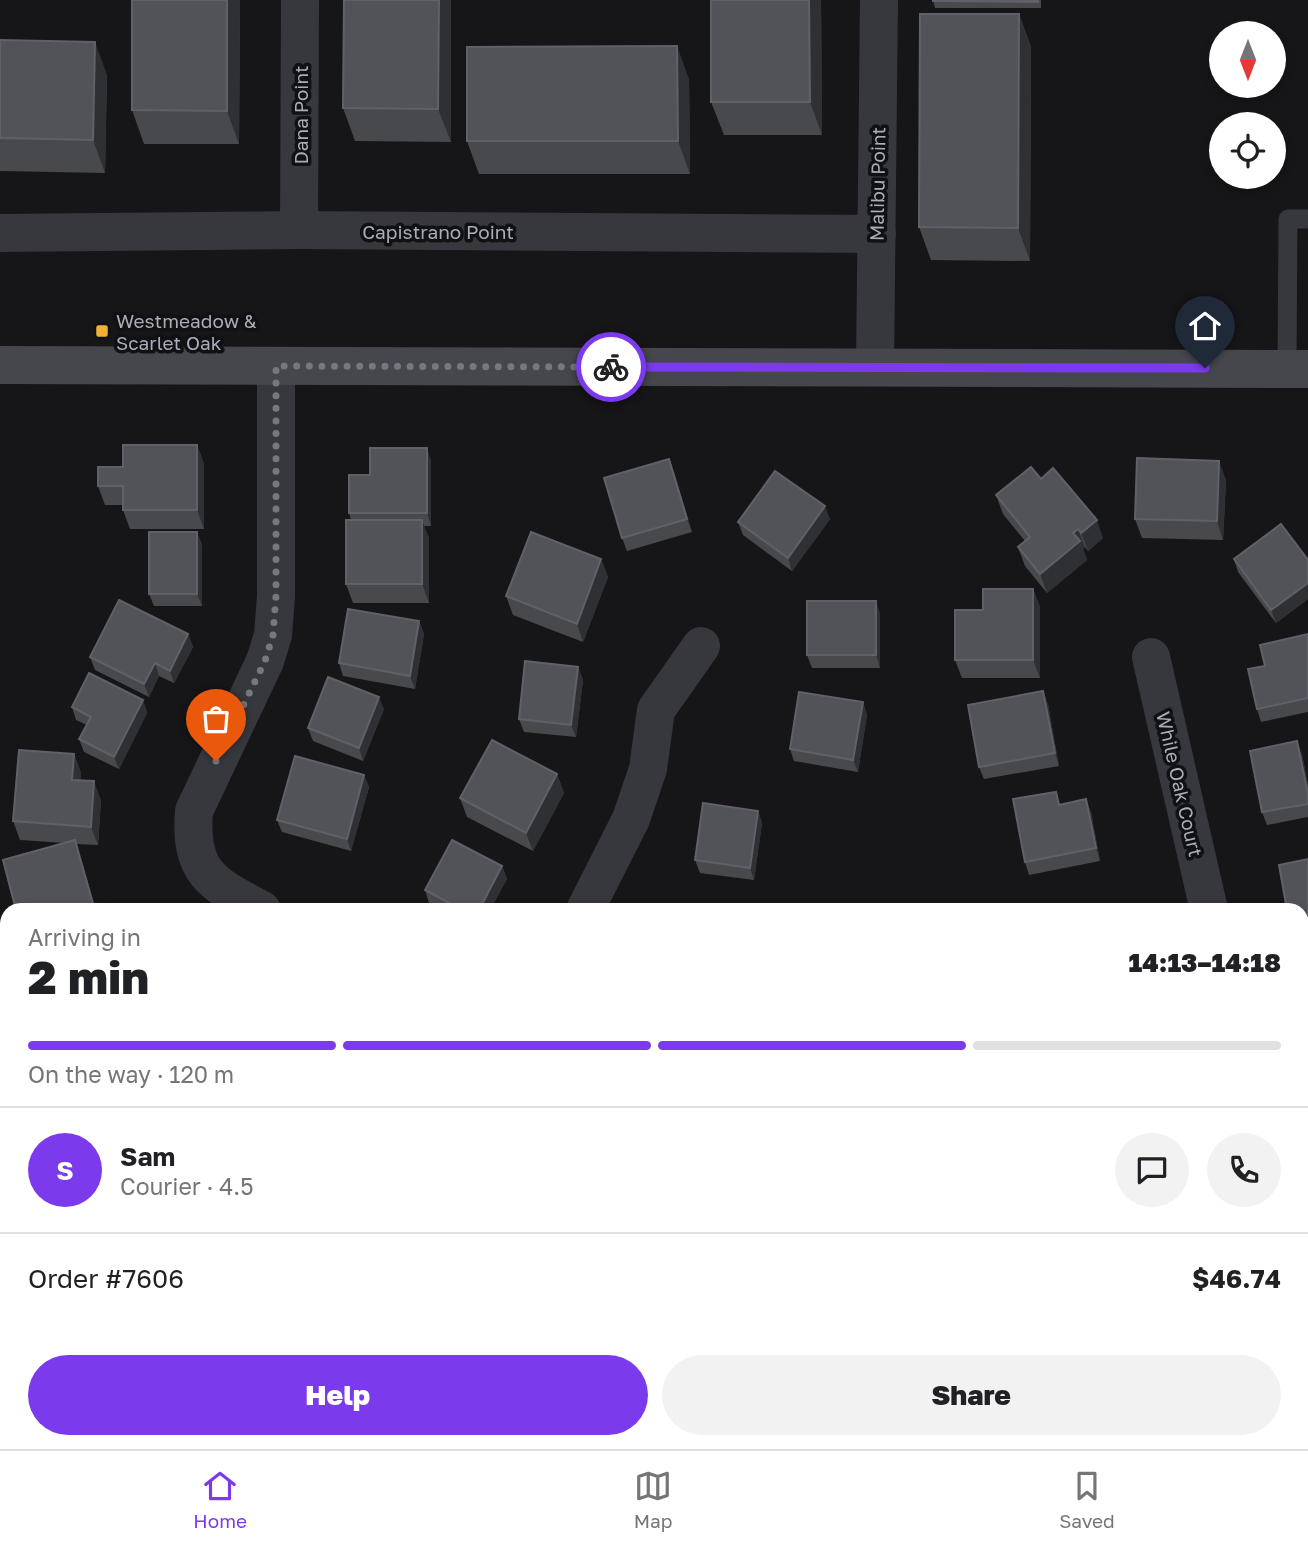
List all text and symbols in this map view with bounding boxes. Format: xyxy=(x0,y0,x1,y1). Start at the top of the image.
north arrow xyxy=(1209,21,1286,98)
map controls xyxy=(1209,21,1286,189)
street label: Dana Point xyxy=(289,65,312,165)
button: locate xyxy=(1209,112,1286,189)
street label: Malibu Point xyxy=(865,127,889,241)
street label: Capistrano Point xyxy=(362,220,514,243)
pin xyxy=(1175,296,1235,368)
icon: home xyxy=(1186,307,1224,345)
place label: Westmeadow & Scarlet Oak xyxy=(116,309,257,354)
marker: Westmeadow & Scarlet Oak xyxy=(94,323,110,339)
courier xyxy=(576,332,646,402)
icon: bike xyxy=(592,348,630,386)
pin xyxy=(186,689,246,761)
icon: bag xyxy=(197,700,235,738)
street label: While Oak Court xyxy=(1152,709,1208,859)
text: Arriving in xyxy=(28,923,141,951)
text: 14:13–14:18 xyxy=(1129,947,1281,978)
text: 2 min xyxy=(28,949,149,1004)
text: On the way · 120 m xyxy=(28,1060,234,1088)
button: chat xyxy=(1115,1133,1189,1207)
button: phone xyxy=(1207,1133,1281,1207)
text: Sam xyxy=(120,1141,175,1172)
text: S xyxy=(56,1155,74,1186)
text: Courier · 4.5 xyxy=(120,1172,253,1200)
text: Order #7606 xyxy=(28,1263,184,1294)
text: $46.74 xyxy=(1192,1263,1281,1294)
button: Help xyxy=(28,1355,648,1435)
button: Share xyxy=(662,1355,1281,1435)
tab: Home xyxy=(193,1467,247,1532)
tab: Map xyxy=(634,1467,672,1532)
tab: Saved xyxy=(1059,1467,1115,1532)

